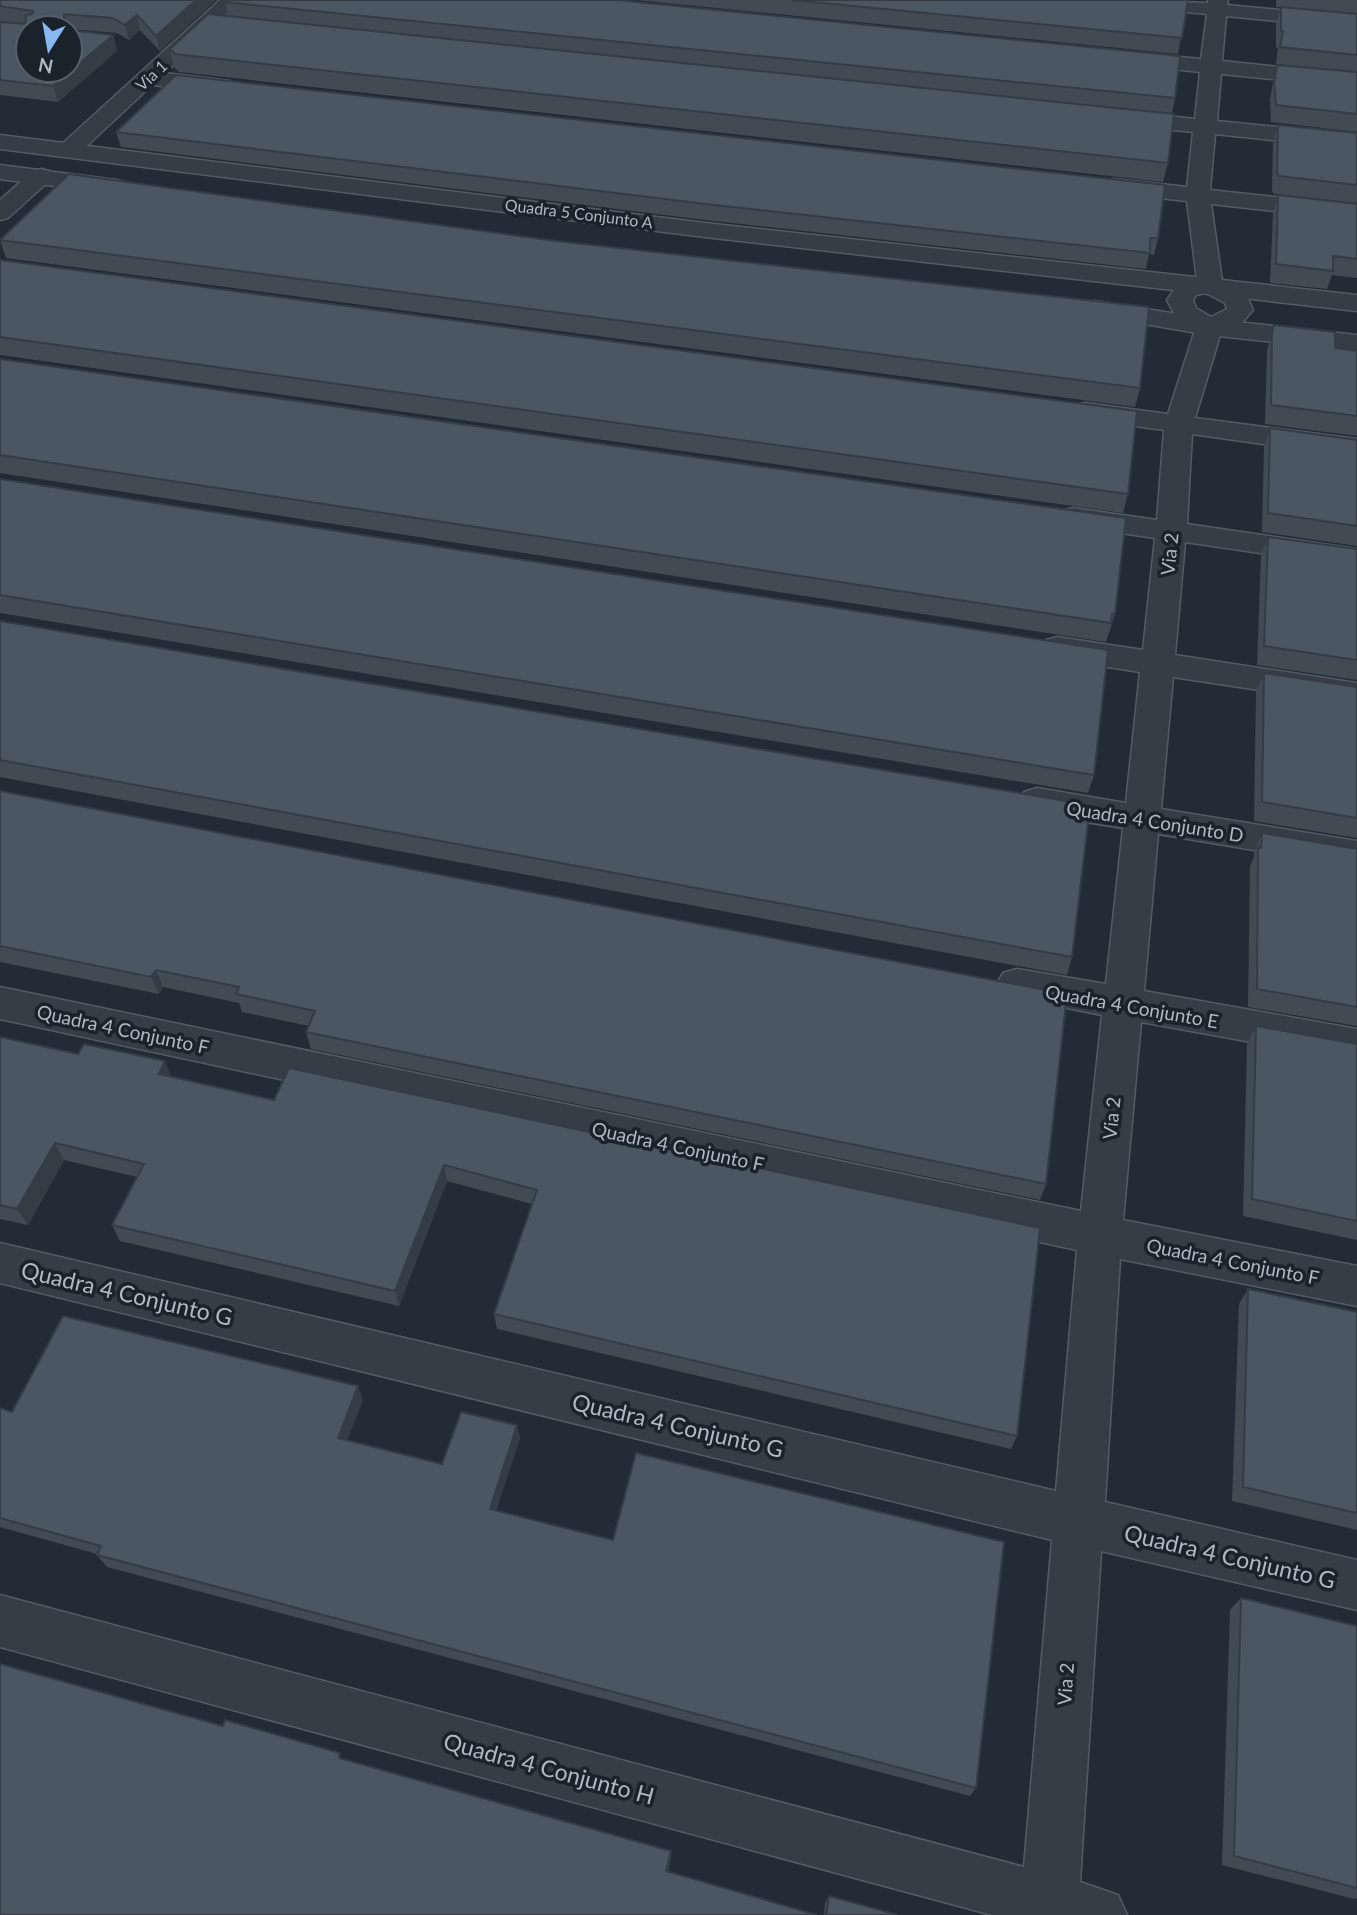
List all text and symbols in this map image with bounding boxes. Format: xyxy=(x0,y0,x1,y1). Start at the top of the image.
north arrow xyxy=(14,14,84,84)
text: N xyxy=(36,53,55,79)
street label: Via 1 xyxy=(131,56,171,94)
street label: Quadra 5 Conjunto A xyxy=(504,194,654,232)
street label: Via 2 xyxy=(1155,532,1183,576)
street label: Quadra 4 Conjunto D xyxy=(1065,796,1245,846)
street label: Quadra 4 Conjunto E xyxy=(1044,979,1220,1033)
street label: Quadra 4 Conjunto F xyxy=(35,1000,211,1059)
street label: Via 2 xyxy=(1097,1096,1125,1140)
street label: Quadra 4 Conjunto F xyxy=(590,1117,766,1176)
street label: Quadra 4 Conjunto F xyxy=(1145,1233,1322,1289)
street label: Quadra 4 Conjunto G xyxy=(19,1255,235,1331)
street label: Quadra 4 Conjunto G xyxy=(570,1387,786,1463)
street label: Quadra 4 Conjunto G xyxy=(1122,1518,1338,1594)
street label: Via 2 xyxy=(1052,1662,1078,1706)
street label: Quadra 4 Conjunto H xyxy=(441,1726,657,1810)

